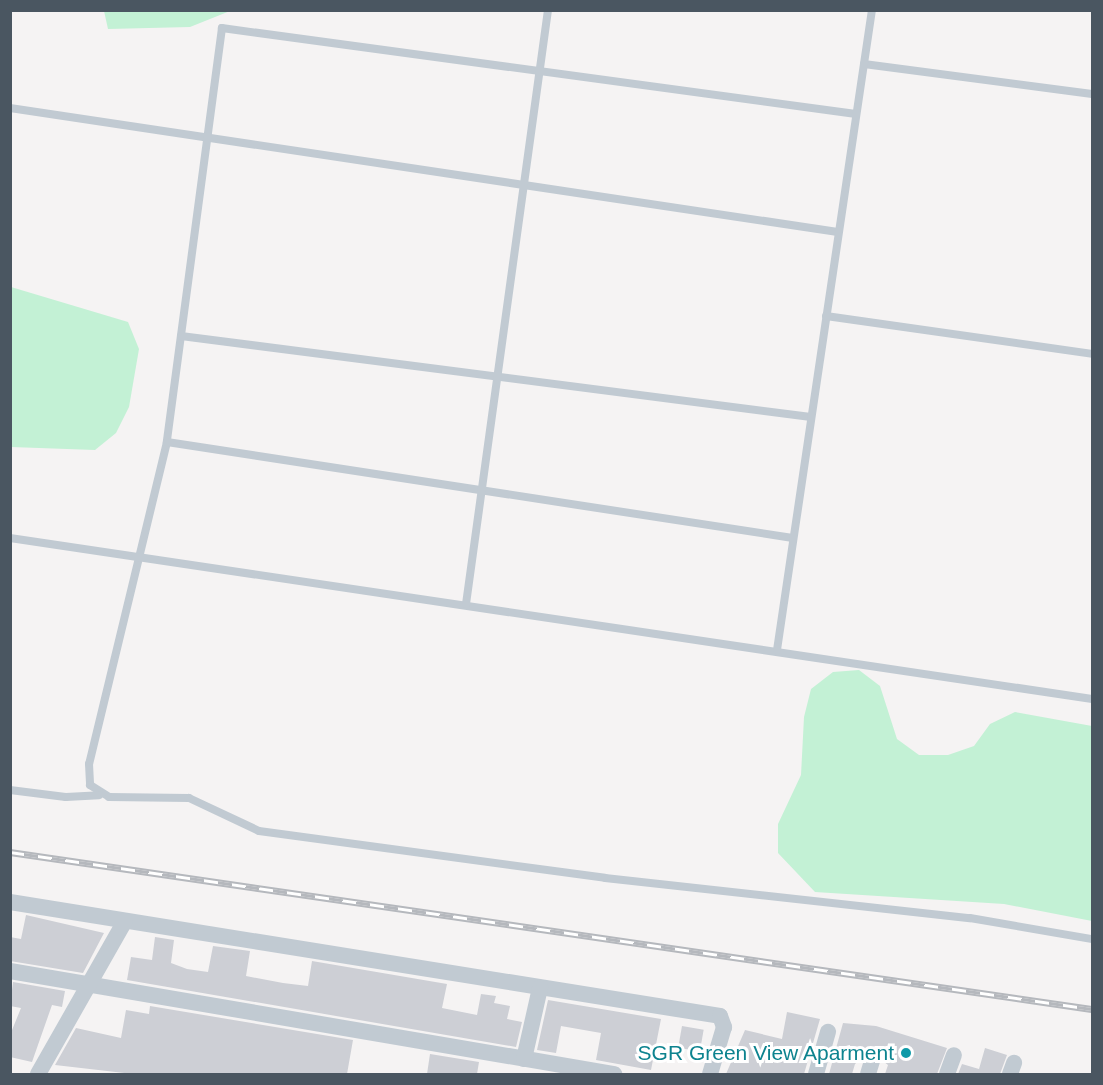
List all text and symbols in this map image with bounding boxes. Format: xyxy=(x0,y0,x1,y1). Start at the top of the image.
place label: SGR Green View Aparment xyxy=(636,1040,894,1066)
marker: SGR Green View Aparment xyxy=(899,1046,913,1060)

